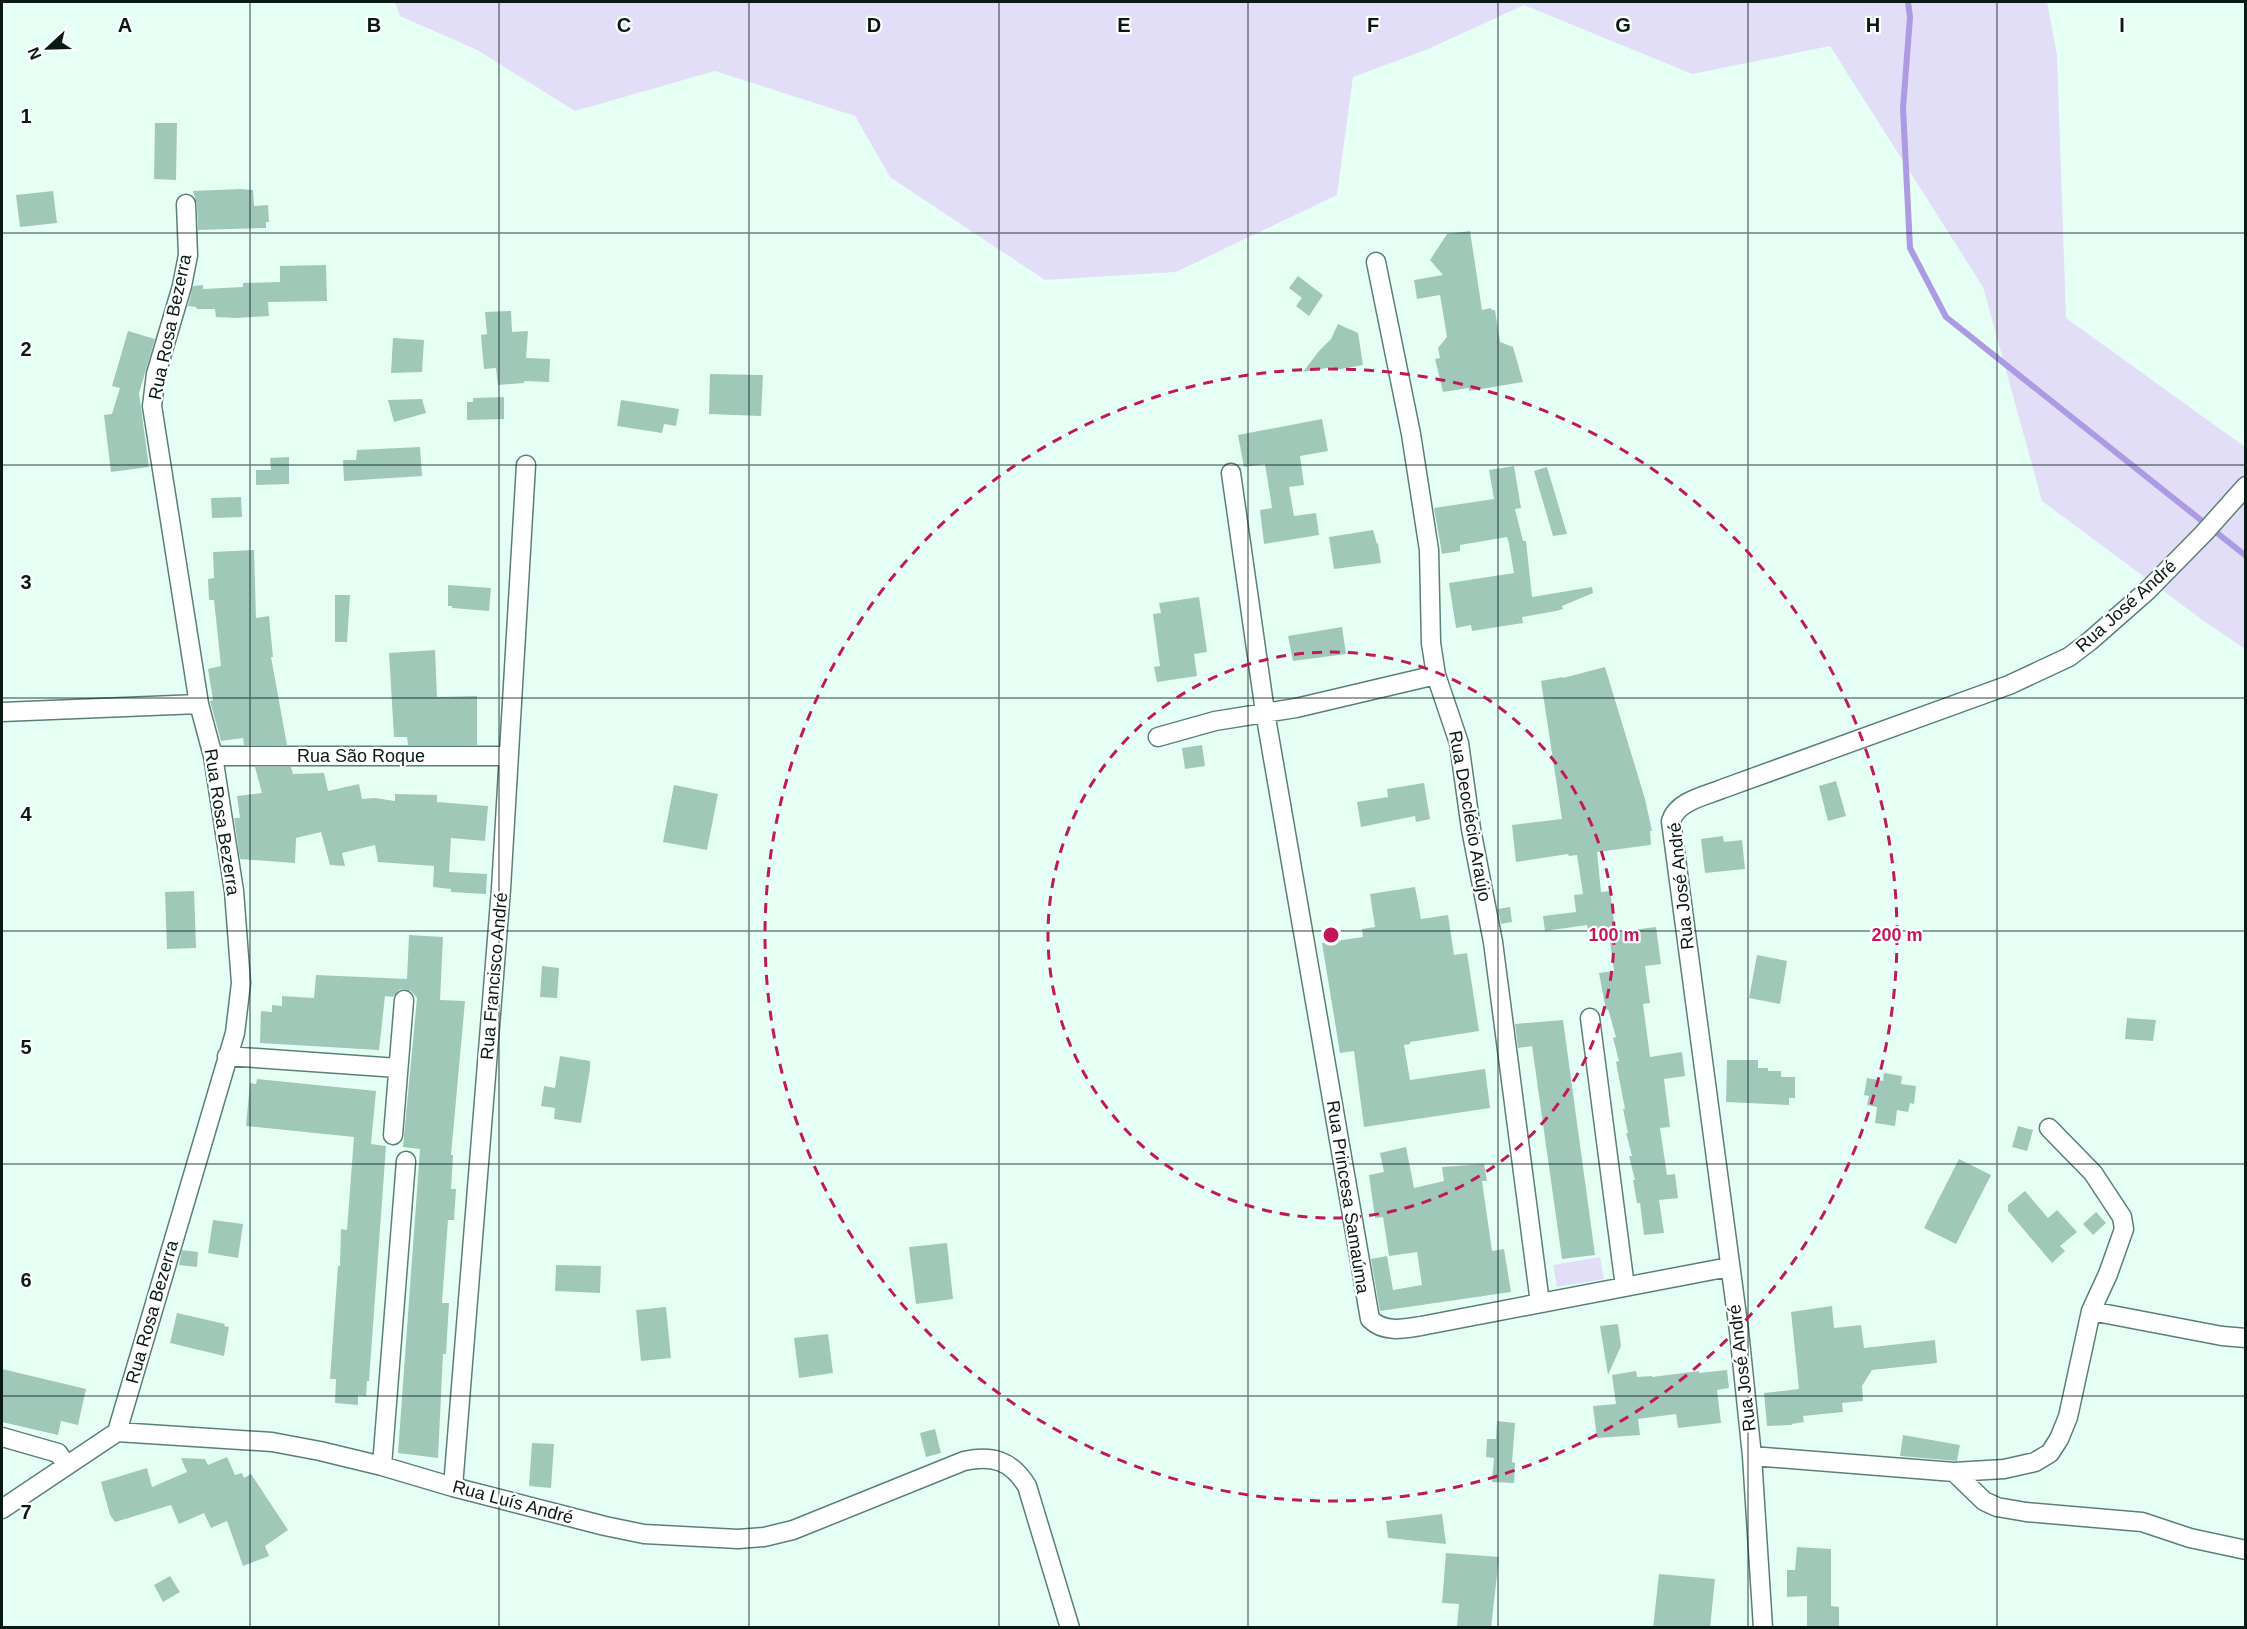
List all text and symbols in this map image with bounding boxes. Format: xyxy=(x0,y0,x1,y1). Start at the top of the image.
text: A xyxy=(118,14,132,36)
text: B xyxy=(367,14,381,36)
text: C xyxy=(617,14,631,36)
text: D xyxy=(867,14,881,36)
text: E xyxy=(1117,14,1131,36)
text: F xyxy=(1367,14,1379,36)
text: G xyxy=(1615,14,1631,36)
text: H xyxy=(1866,14,1880,36)
text: I xyxy=(2119,14,2125,36)
north arrow xyxy=(18,18,78,78)
text: N xyxy=(25,45,45,62)
text: 1 xyxy=(20,105,32,127)
street label: Rua Rosa Bezerra xyxy=(145,252,195,402)
text: 2 xyxy=(20,338,32,360)
street label: Rua José André xyxy=(2072,556,2180,656)
text: 3 xyxy=(20,571,32,593)
street label: Rua Deoclécio Araújo xyxy=(1445,729,1495,903)
street label: Rua São Roque xyxy=(297,746,425,766)
street label: Rua Rosa Bezerra xyxy=(201,747,244,898)
text: 4 xyxy=(20,803,32,825)
street label: Rua José André xyxy=(1664,821,1698,951)
street label: Rua Francisco André xyxy=(477,891,511,1061)
centre of rings xyxy=(1321,925,1341,945)
text: 100 m xyxy=(1588,925,1640,945)
text: 200 m xyxy=(1871,925,1923,945)
text: 5 xyxy=(20,1036,32,1058)
street label: Rua Princesa Samaúma xyxy=(1323,1099,1373,1296)
street label: Rua Rosa Bezerra xyxy=(122,1237,182,1386)
text: 6 xyxy=(20,1269,32,1291)
street label: Rua José André xyxy=(1724,1303,1760,1433)
street label: Rua Luís André xyxy=(450,1476,576,1528)
text: 7 xyxy=(20,1501,32,1523)

